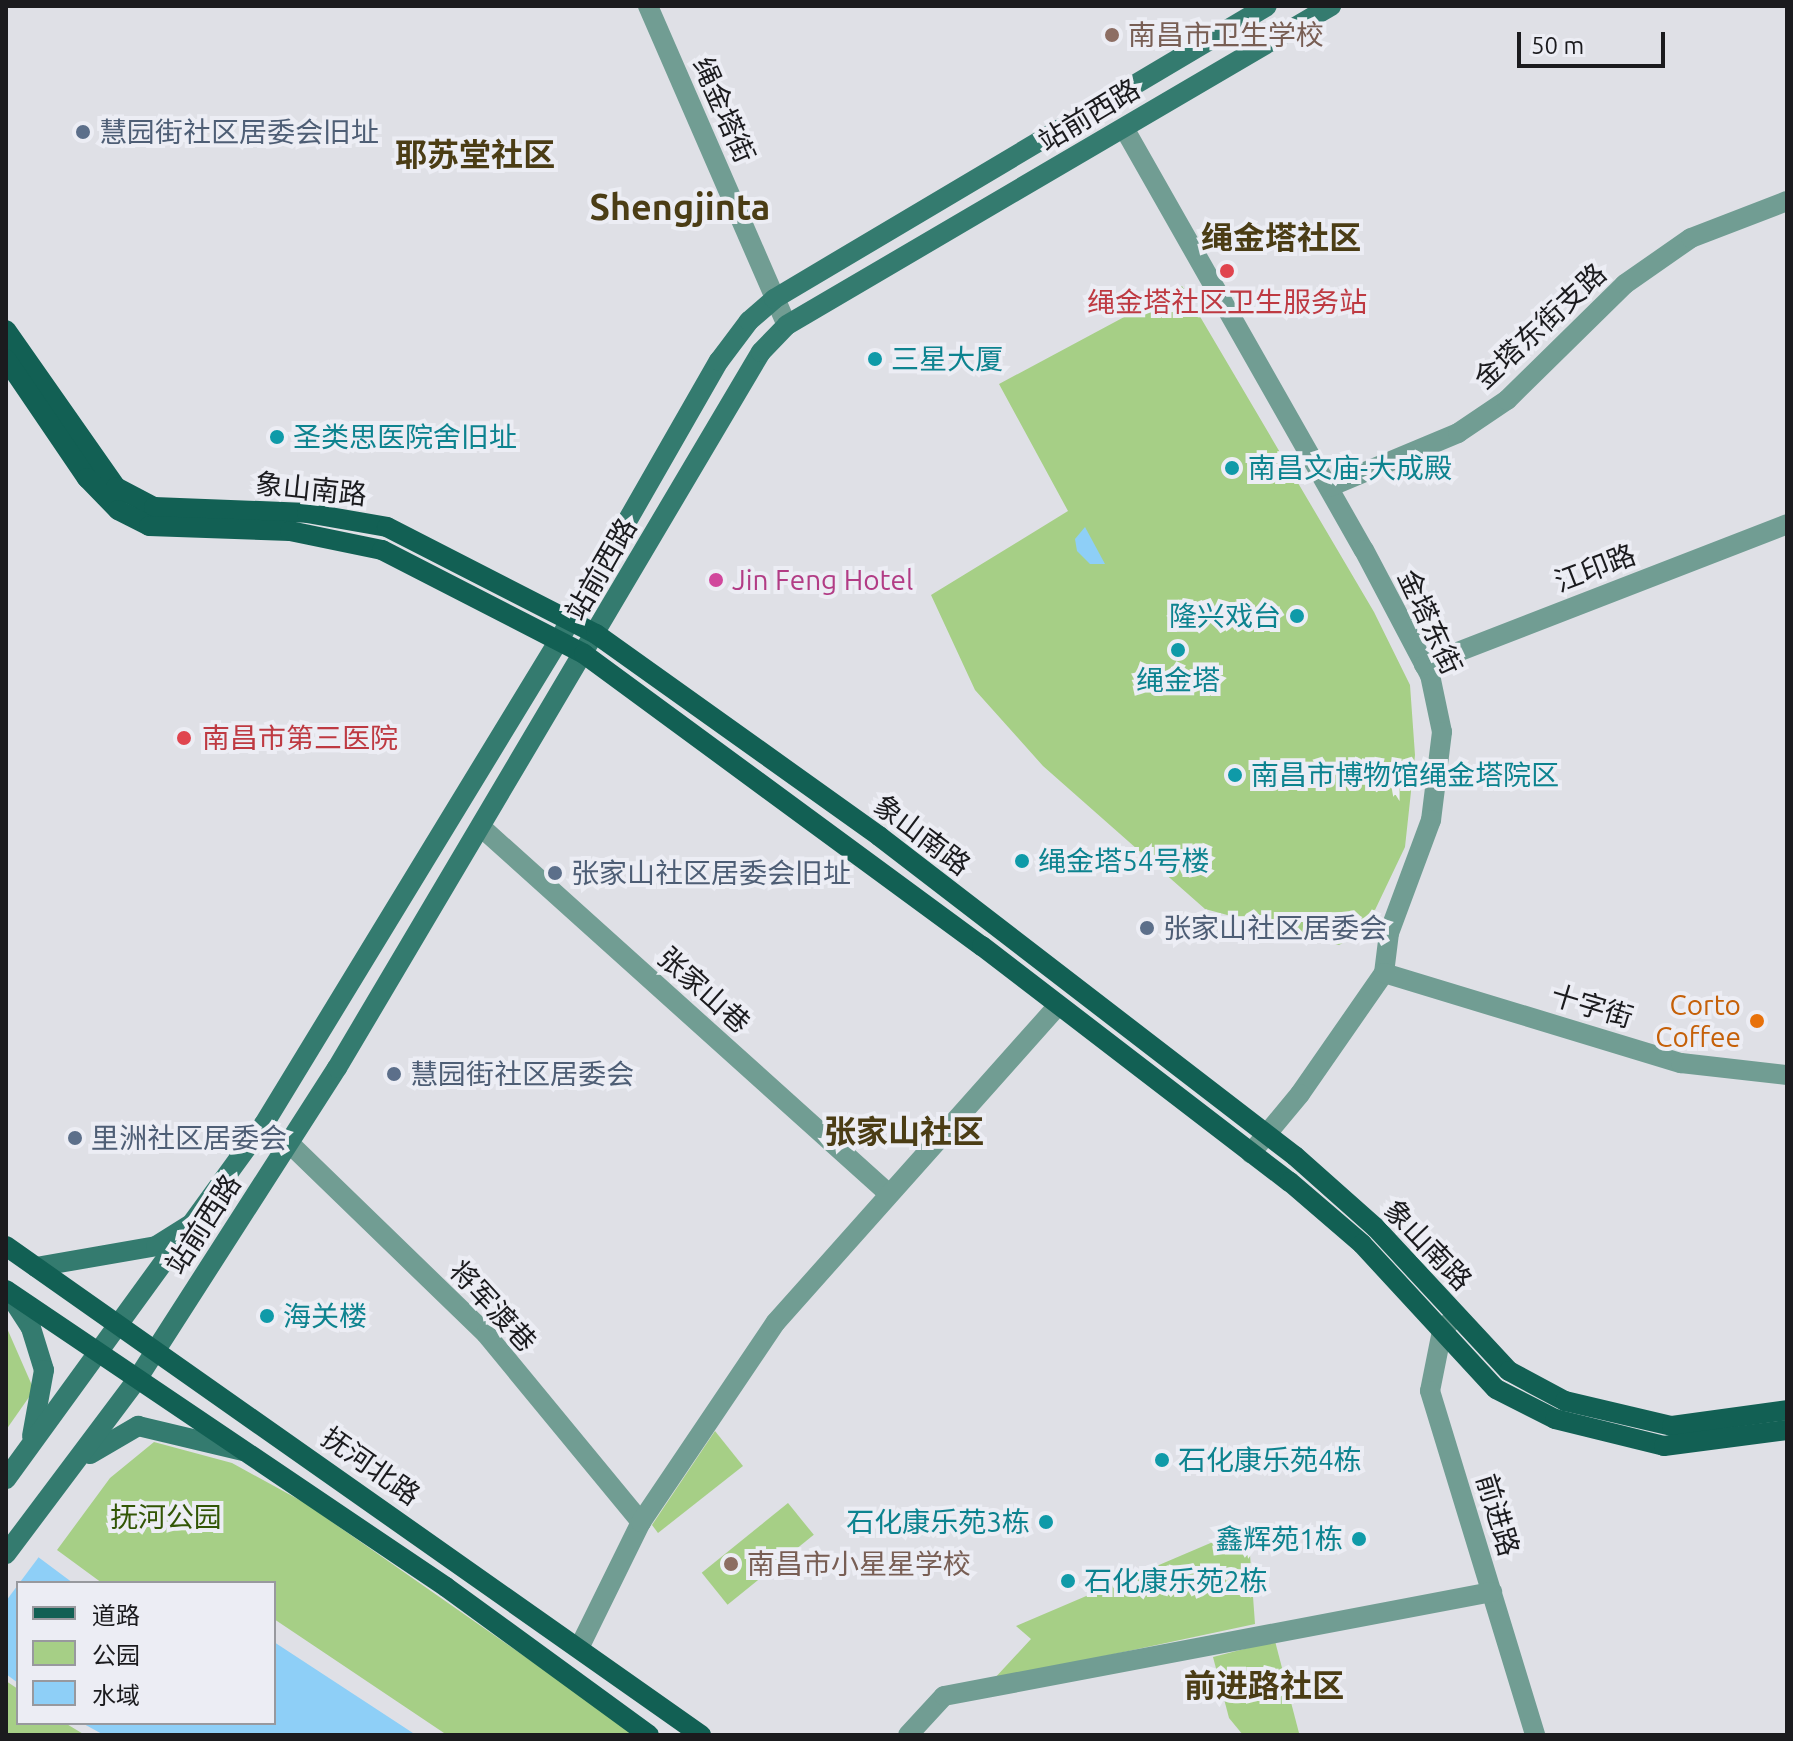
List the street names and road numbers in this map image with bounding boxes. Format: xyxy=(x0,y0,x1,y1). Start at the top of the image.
street label: 绳金塔街 xyxy=(686,52,762,168)
street label: 站前西路 xyxy=(1032,72,1146,158)
street label: 金塔东街支路 xyxy=(1467,256,1613,396)
street label: 象山南路 xyxy=(254,466,368,512)
street label: 站前西路 xyxy=(558,512,644,626)
street label: 江印路 xyxy=(1550,537,1640,599)
street label: 金塔东街 xyxy=(1391,564,1469,680)
street label: 象山南路 xyxy=(867,788,977,882)
street label: 张家山巷 xyxy=(651,940,757,1040)
street label: 十字街 xyxy=(1547,978,1637,1034)
street label: 站前西路 xyxy=(158,1168,248,1280)
street label: 象山南路 xyxy=(1377,1193,1479,1297)
street label: 将军渡巷 xyxy=(443,1254,543,1358)
street label: 抚河北路 xyxy=(315,1420,427,1512)
street label: 前进路 xyxy=(1470,1470,1526,1560)

